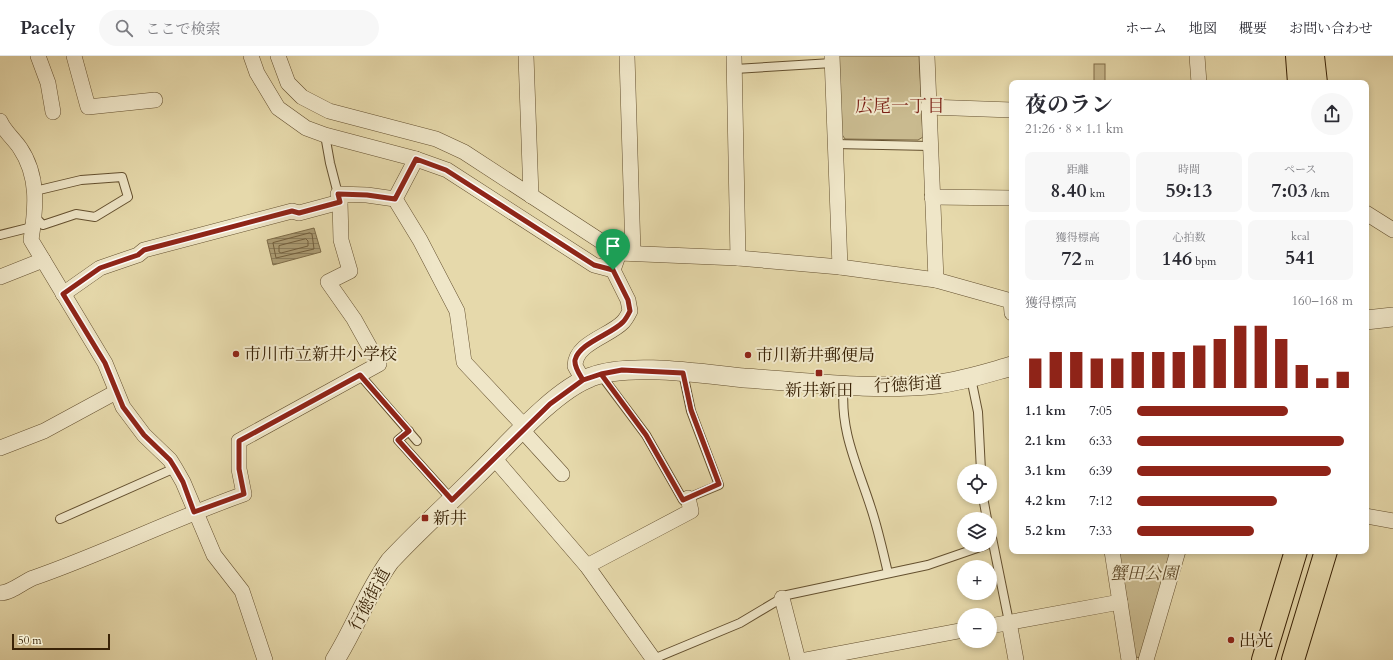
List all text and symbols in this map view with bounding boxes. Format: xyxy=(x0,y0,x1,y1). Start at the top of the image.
search box xyxy=(99,10,379,46)
text: Pacely xyxy=(20,15,75,41)
icon: search xyxy=(113,17,135,39)
text: ここで検索 xyxy=(145,19,221,39)
text: ホーム xyxy=(1125,19,1167,38)
text: 地図 xyxy=(1189,19,1217,38)
text: 概要 xyxy=(1239,19,1267,38)
text: お問い合わせ xyxy=(1289,19,1373,38)
text: 夜のラン xyxy=(1025,90,1113,120)
button: share xyxy=(1311,93,1353,135)
district label: 広尾一丁目 xyxy=(855,94,945,119)
text: 21:26 · 8 × 1.1 km xyxy=(1025,120,1124,138)
text: 距離 xyxy=(1067,162,1089,177)
text: 時間 xyxy=(1178,162,1200,177)
text: ペース xyxy=(1284,162,1317,177)
text: 8.40 xyxy=(1050,177,1087,204)
text: 59:13 xyxy=(1166,177,1212,204)
text: 7:03 xyxy=(1271,177,1308,204)
text: km xyxy=(1087,186,1105,201)
text: /km xyxy=(1308,186,1329,201)
pin xyxy=(596,229,630,270)
text: kcal xyxy=(1291,229,1310,244)
text: 獲得標高 xyxy=(1056,230,1100,245)
text: 心拍数 xyxy=(1172,230,1205,245)
icon: arrive xyxy=(602,235,624,257)
text: 541 xyxy=(1285,244,1316,271)
text: 72 xyxy=(1061,245,1082,272)
text: 146 xyxy=(1162,245,1192,272)
text: m xyxy=(1082,254,1094,269)
text: bpm xyxy=(1192,254,1216,269)
text: 160–168 m xyxy=(1291,292,1353,310)
text: 獲得標高 xyxy=(1025,294,1077,312)
place label: 市川市立新井小学校 xyxy=(244,343,397,366)
place label: 市川新井郵便局 xyxy=(756,344,875,367)
marker: 市川市立新井小学校 xyxy=(231,349,241,359)
marker: 市川新井郵便局 xyxy=(743,350,753,360)
marker: 新井新田 xyxy=(814,368,824,378)
street label: 行徳街道 xyxy=(873,371,943,398)
place label: 新井新田 xyxy=(785,379,853,402)
text: 1.1 km xyxy=(1025,402,1066,420)
text: 7:05 xyxy=(1089,402,1112,420)
text: 2.1 km xyxy=(1025,432,1066,450)
text: 6:33 xyxy=(1089,432,1112,450)
text: 3.1 km xyxy=(1025,462,1066,480)
text: 6:39 xyxy=(1089,462,1112,480)
map controls xyxy=(957,464,997,648)
button: locate xyxy=(957,464,997,504)
text: 4.2 km xyxy=(1025,492,1066,510)
text: 7:12 xyxy=(1089,492,1112,510)
place label: 新井 xyxy=(433,507,467,530)
button: layers xyxy=(957,512,997,552)
marker: 新井 xyxy=(420,513,430,523)
text: 5.2 km xyxy=(1025,522,1066,540)
text: 7:33 xyxy=(1089,522,1112,540)
button: + xyxy=(957,560,997,600)
park label: 蟹田公園 xyxy=(1110,562,1181,585)
street label: 行徳街道 xyxy=(343,564,396,635)
button: − xyxy=(957,608,997,648)
place label: 出光 xyxy=(1239,629,1273,652)
scale bar xyxy=(12,632,110,651)
text: 50 m xyxy=(18,633,42,648)
marker: 出光 xyxy=(1226,635,1236,645)

